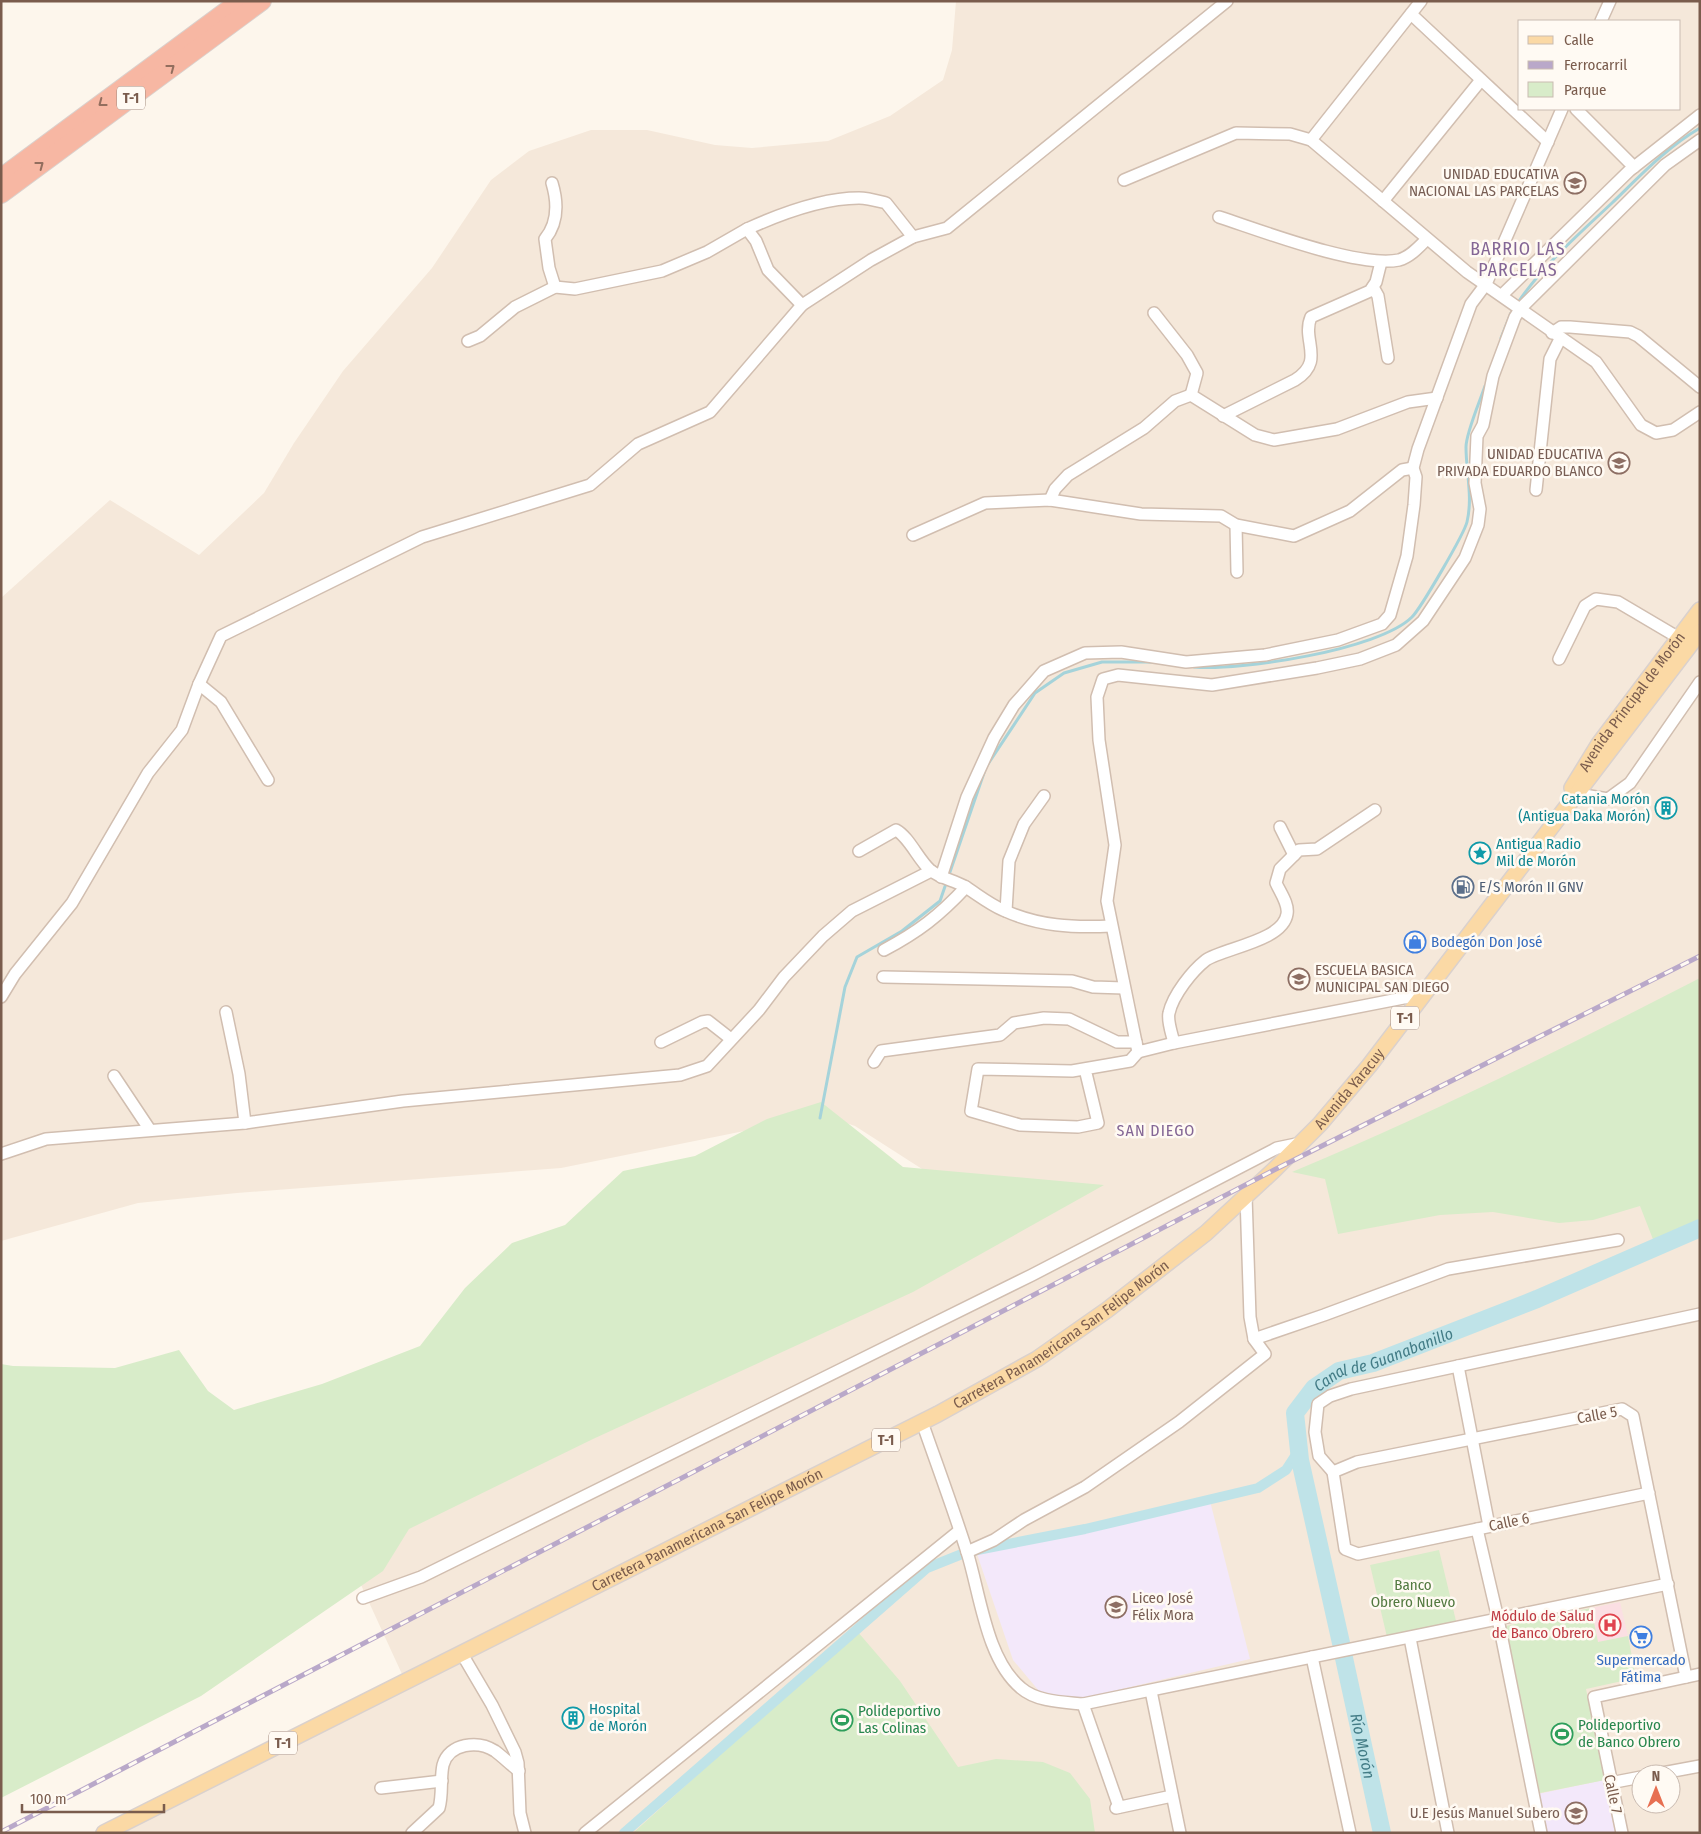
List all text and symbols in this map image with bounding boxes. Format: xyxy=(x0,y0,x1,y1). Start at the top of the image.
legend xyxy=(1518,20,1681,110)
text: Calle xyxy=(1564,31,1594,49)
text: Ferrocarril xyxy=(1564,56,1627,74)
one-way arrow xyxy=(165,66,174,74)
text: Parque xyxy=(1564,81,1607,99)
road number: T-1 xyxy=(117,86,145,110)
one-way arrow xyxy=(98,97,108,106)
one-way arrow xyxy=(34,162,44,171)
place label: UNIDAD EDUCATIVA NACIONAL LAS PARCELAS xyxy=(1409,165,1559,200)
school or university icon: UNIDAD EDUCATIVA NACIONAL LAS PARCELAS xyxy=(1563,171,1587,195)
district label: BARRIO LAS PARCELAS xyxy=(1470,238,1566,281)
place label: UNIDAD EDUCATIVA PRIVADA EDUARDO BLANCO xyxy=(1437,445,1603,480)
school or university icon: UNIDAD EDUCATIVA PRIVADA EDUARDO BLANCO xyxy=(1607,451,1631,475)
street label: Avenida Principal de Morón xyxy=(1575,629,1689,775)
place label: Catania Morón (Antigua Daka Morón) xyxy=(1518,790,1650,825)
building icon: Catania Morón (Antigua Daka Morón) xyxy=(1654,796,1678,820)
place label: Antigua Radio Mil de Morón xyxy=(1496,835,1581,870)
place icon: Antigua Radio Mil de Morón xyxy=(1468,841,1492,865)
fuel station icon: E/S Morón II GNV xyxy=(1451,875,1475,899)
place label: E/S Morón II GNV xyxy=(1479,878,1584,896)
shop icon: Bodegón Don José xyxy=(1403,930,1427,954)
place label: Bodegón Don José xyxy=(1431,933,1543,951)
place label: ESCUELA BASICA MUNICIPAL SAN DIEGO xyxy=(1315,961,1449,996)
school or university icon: ESCUELA BASICA MUNICIPAL SAN DIEGO xyxy=(1287,967,1311,991)
road number: T-1 xyxy=(1391,1006,1419,1030)
street label: Avenida Yaracuy xyxy=(1311,1045,1388,1133)
district label: SAN DIEGO xyxy=(1117,1121,1195,1140)
street label: Carretera Panamericana San Felipe Morón xyxy=(950,1256,1172,1413)
water label: Canal de Guanabanillo xyxy=(1310,1324,1456,1395)
street label: Calle 5 xyxy=(1576,1403,1619,1427)
road number: T-1 xyxy=(872,1428,900,1452)
street label: Carretera Panamericana San Felipe Morón xyxy=(589,1465,826,1595)
street label: Calle 6 xyxy=(1487,1509,1531,1535)
park label: Banco Obrero Nuevo xyxy=(1371,1576,1455,1611)
place label: Liceo José Félix Mora xyxy=(1132,1589,1194,1624)
school or university icon: Liceo José Félix Mora xyxy=(1104,1595,1128,1619)
place label: Módulo de Salud de Banco Obrero xyxy=(1491,1607,1594,1642)
hospital icon: Módulo de Salud de Banco Obrero xyxy=(1598,1613,1622,1637)
supermarket icon: Supermercado Fátima xyxy=(1629,1625,1653,1649)
place label: Supermercado Fátima xyxy=(1596,1651,1686,1686)
place label: Hospital de Morón xyxy=(589,1700,647,1735)
place label: Polideportivo Las Colinas xyxy=(858,1702,941,1737)
building icon: Hospital de Morón xyxy=(561,1706,585,1730)
sports icon: Polideportivo Las Colinas xyxy=(830,1708,854,1732)
water label: Río Morón xyxy=(1346,1712,1379,1780)
place label: Polideportivo de Banco Obrero xyxy=(1578,1716,1680,1751)
sports icon: Polideportivo de Banco Obrero xyxy=(1550,1722,1574,1746)
road number: T-1 xyxy=(269,1732,297,1755)
north arrow xyxy=(1631,1764,1681,1814)
text: N xyxy=(1652,1768,1660,1785)
street label: Calle 7 xyxy=(1600,1773,1626,1815)
scale bar xyxy=(22,1782,165,1814)
text: 100 m xyxy=(30,1790,67,1808)
school or university icon: U.E Jesús Manuel Subero xyxy=(1564,1801,1588,1825)
place label: U.E Jesús Manuel Subero xyxy=(1410,1804,1560,1822)

